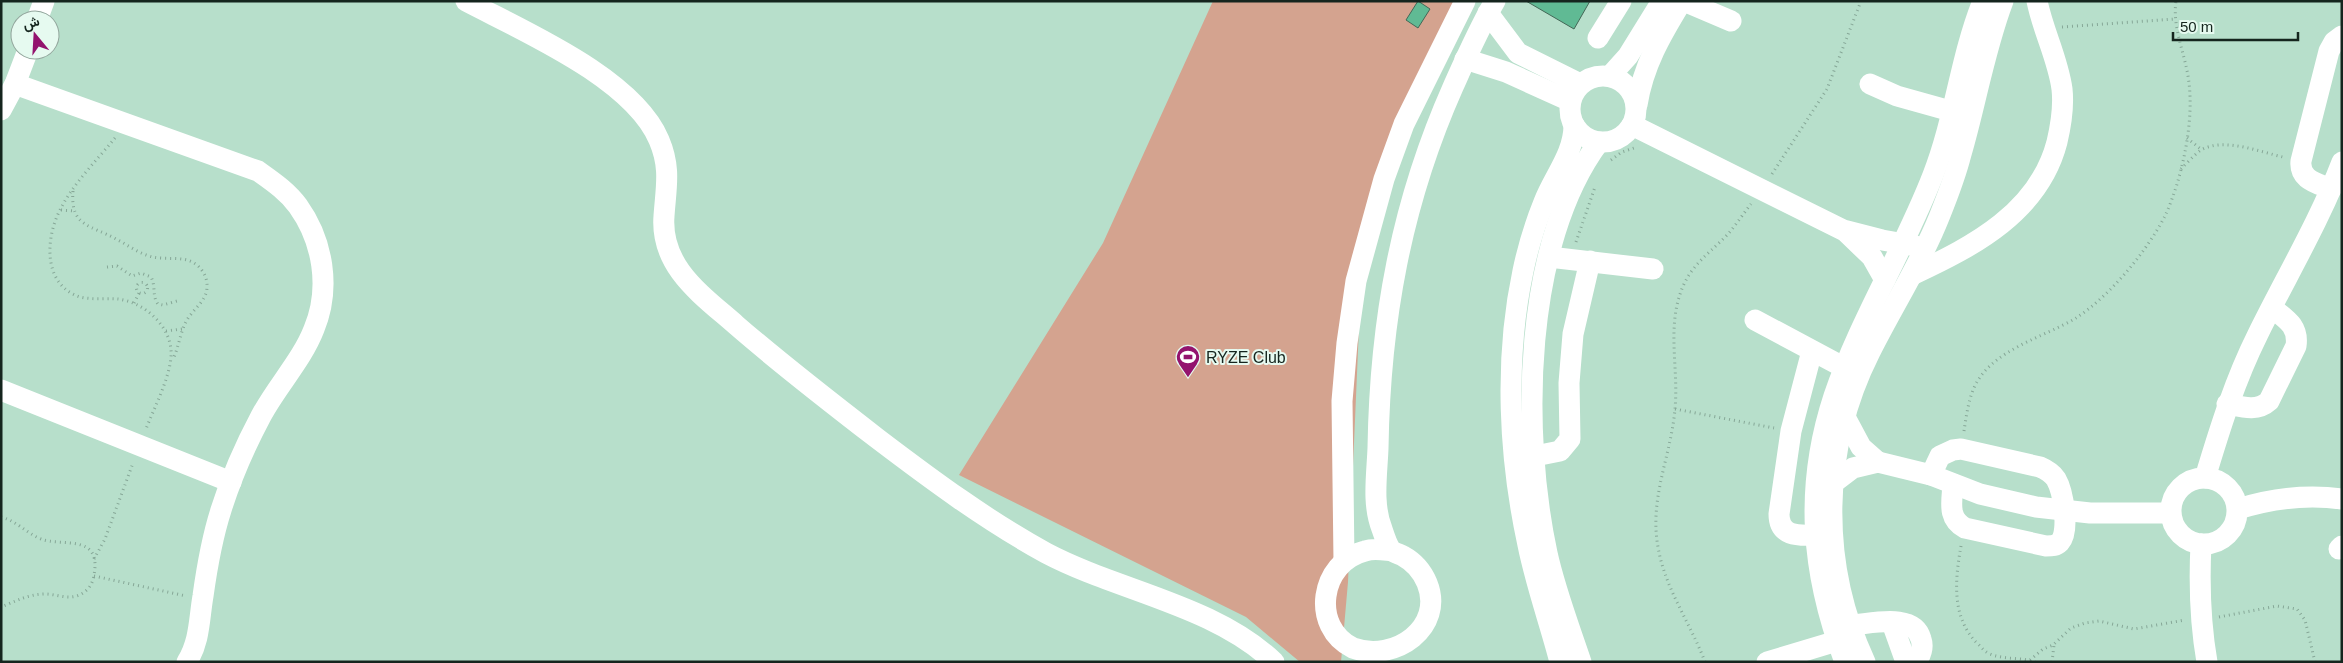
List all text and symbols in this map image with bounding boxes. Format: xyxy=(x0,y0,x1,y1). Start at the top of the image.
north arrow xyxy=(10,10,60,60)
scale bar xyxy=(2173,10,2298,42)
text: ش xyxy=(21,12,42,34)
text: 50 m xyxy=(2180,18,2213,35)
sports icon: RYZE Club xyxy=(1175,344,1201,378)
place label: RYZE Club xyxy=(1206,349,1286,366)

